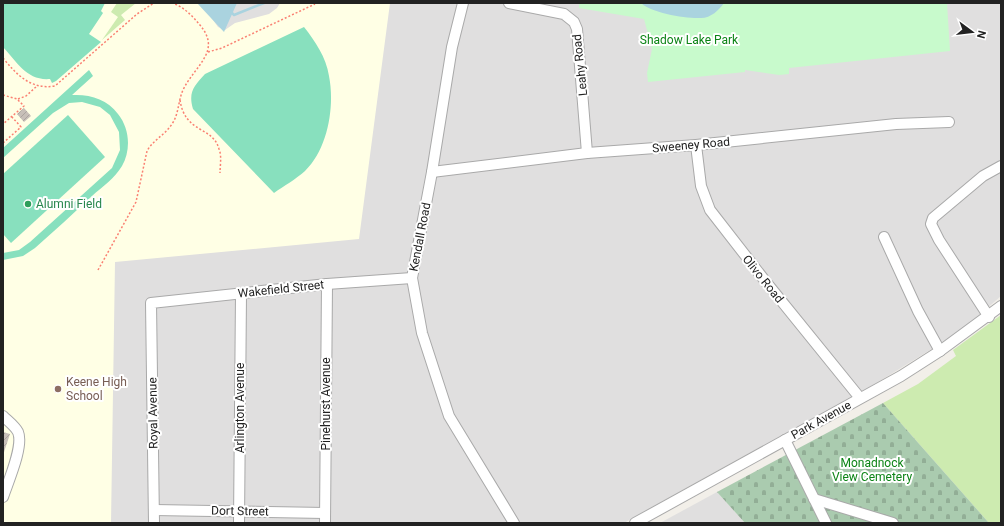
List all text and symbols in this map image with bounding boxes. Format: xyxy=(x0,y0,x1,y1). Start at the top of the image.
north arrow xyxy=(952,12,992,52)
text: N xyxy=(974,29,988,40)
street label: Leahy Road xyxy=(570,33,590,97)
park label: Shadow Lake Park xyxy=(640,33,739,47)
street label: Sweeney Road xyxy=(652,135,730,155)
place label: Alumni Field xyxy=(36,197,102,211)
marker: Alumni Field xyxy=(23,199,33,209)
street label: Kendall Road xyxy=(406,201,434,273)
street label: Olivo Road xyxy=(740,252,786,306)
street label: Wakefield Street xyxy=(237,278,325,300)
street label: Pinehurst Avenue xyxy=(319,357,333,451)
street label: Arlington Avenue xyxy=(233,363,247,453)
place label: Keene High School xyxy=(66,375,127,403)
street label: Royal Avenue xyxy=(145,377,161,449)
marker: Keene High School xyxy=(53,384,63,394)
street label: Park Avenue xyxy=(789,398,853,442)
park label: Monadnock View Cemetery xyxy=(832,456,912,484)
street label: Dort Street xyxy=(211,503,269,519)

